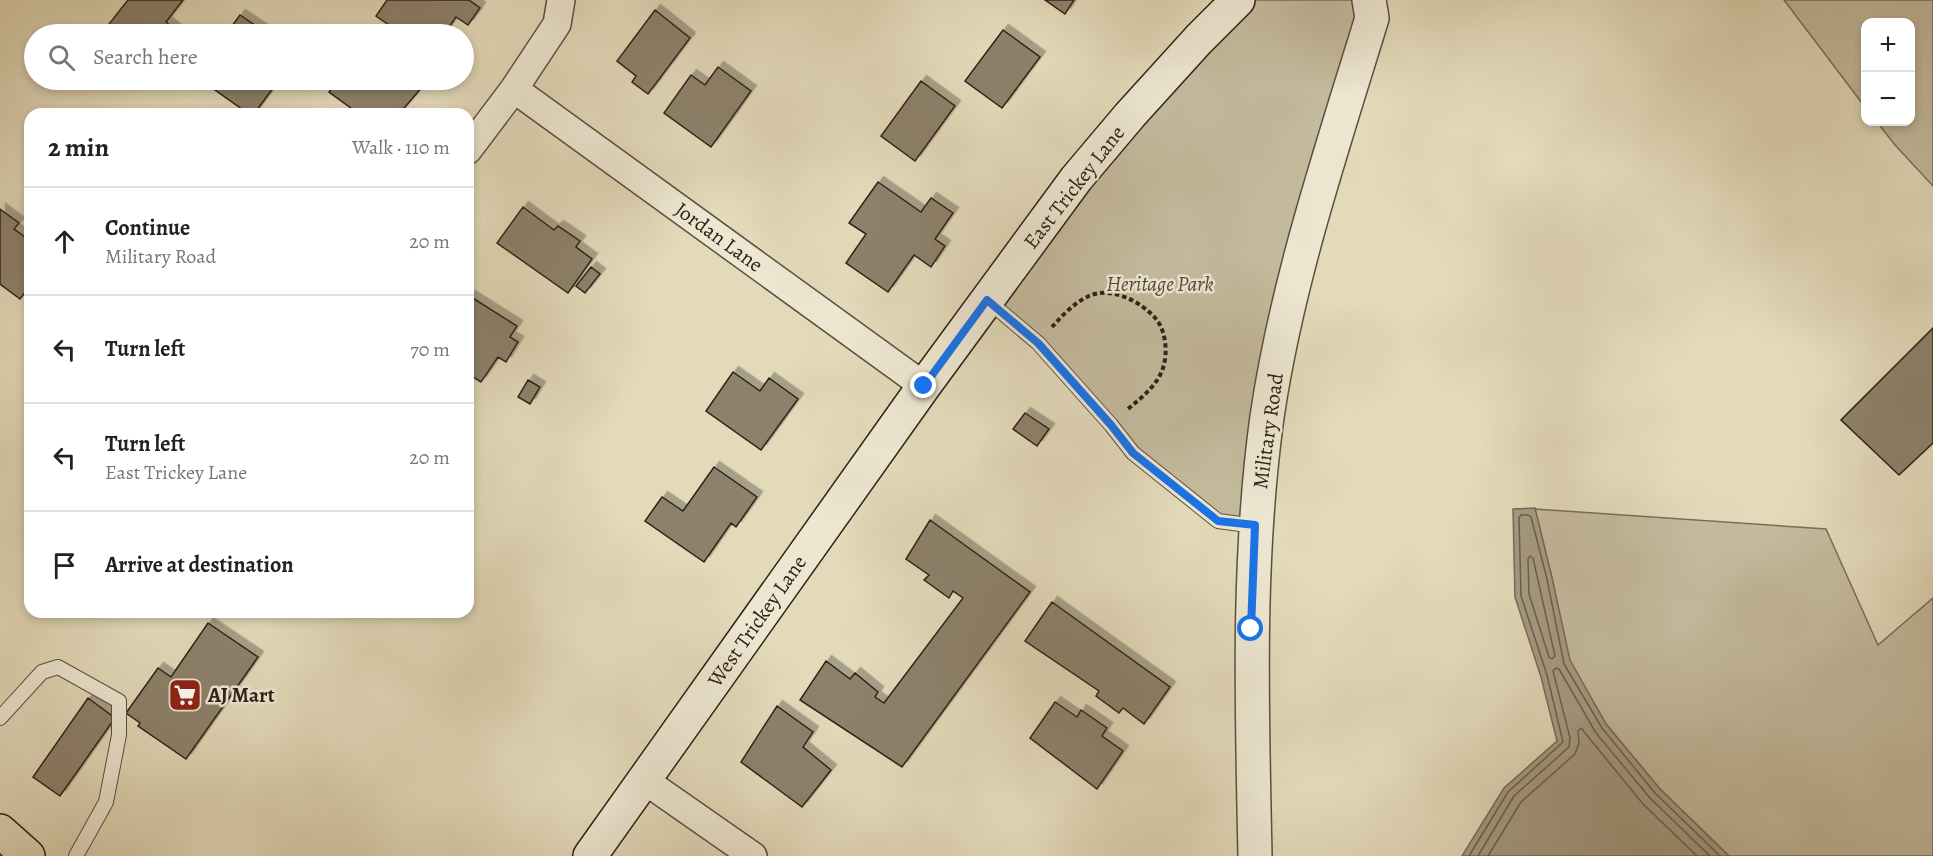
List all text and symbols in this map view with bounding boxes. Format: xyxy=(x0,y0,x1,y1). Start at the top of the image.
map controls xyxy=(1861,18,1915,126)
button: + xyxy=(1861,18,1915,72)
search box xyxy=(24,24,474,90)
icon: search xyxy=(45,41,78,74)
text: Search here xyxy=(93,42,198,72)
button: − xyxy=(1861,72,1915,126)
street label: East Trickey Lane xyxy=(1017,120,1131,254)
text: 2 min xyxy=(48,130,109,165)
text: Walk · 110 m xyxy=(352,134,450,161)
street label: Jordan Lane xyxy=(669,196,769,278)
text: Continue xyxy=(105,213,190,243)
icon: ahead xyxy=(48,225,81,258)
text: 20 m xyxy=(409,228,450,255)
text: Military Road xyxy=(105,243,216,270)
park label: Heritage Park xyxy=(1106,270,1214,298)
icon: left xyxy=(48,333,81,366)
text: Turn left xyxy=(105,334,185,364)
text: 70 m xyxy=(410,336,450,363)
street label: Military Road xyxy=(1246,370,1290,491)
route end xyxy=(910,372,936,398)
text: Turn left xyxy=(105,429,185,459)
icon: left xyxy=(48,441,81,474)
text: 20 m xyxy=(409,444,450,471)
text: East Trickey Lane xyxy=(105,459,247,486)
icon: arrive xyxy=(48,549,81,582)
text: Arrive at destination xyxy=(105,550,294,580)
street label: West Trickey Lane xyxy=(701,550,813,693)
route start xyxy=(1237,615,1263,641)
supermarket icon: AJ Mart xyxy=(167,677,203,713)
place label: AJ Mart xyxy=(207,681,275,709)

